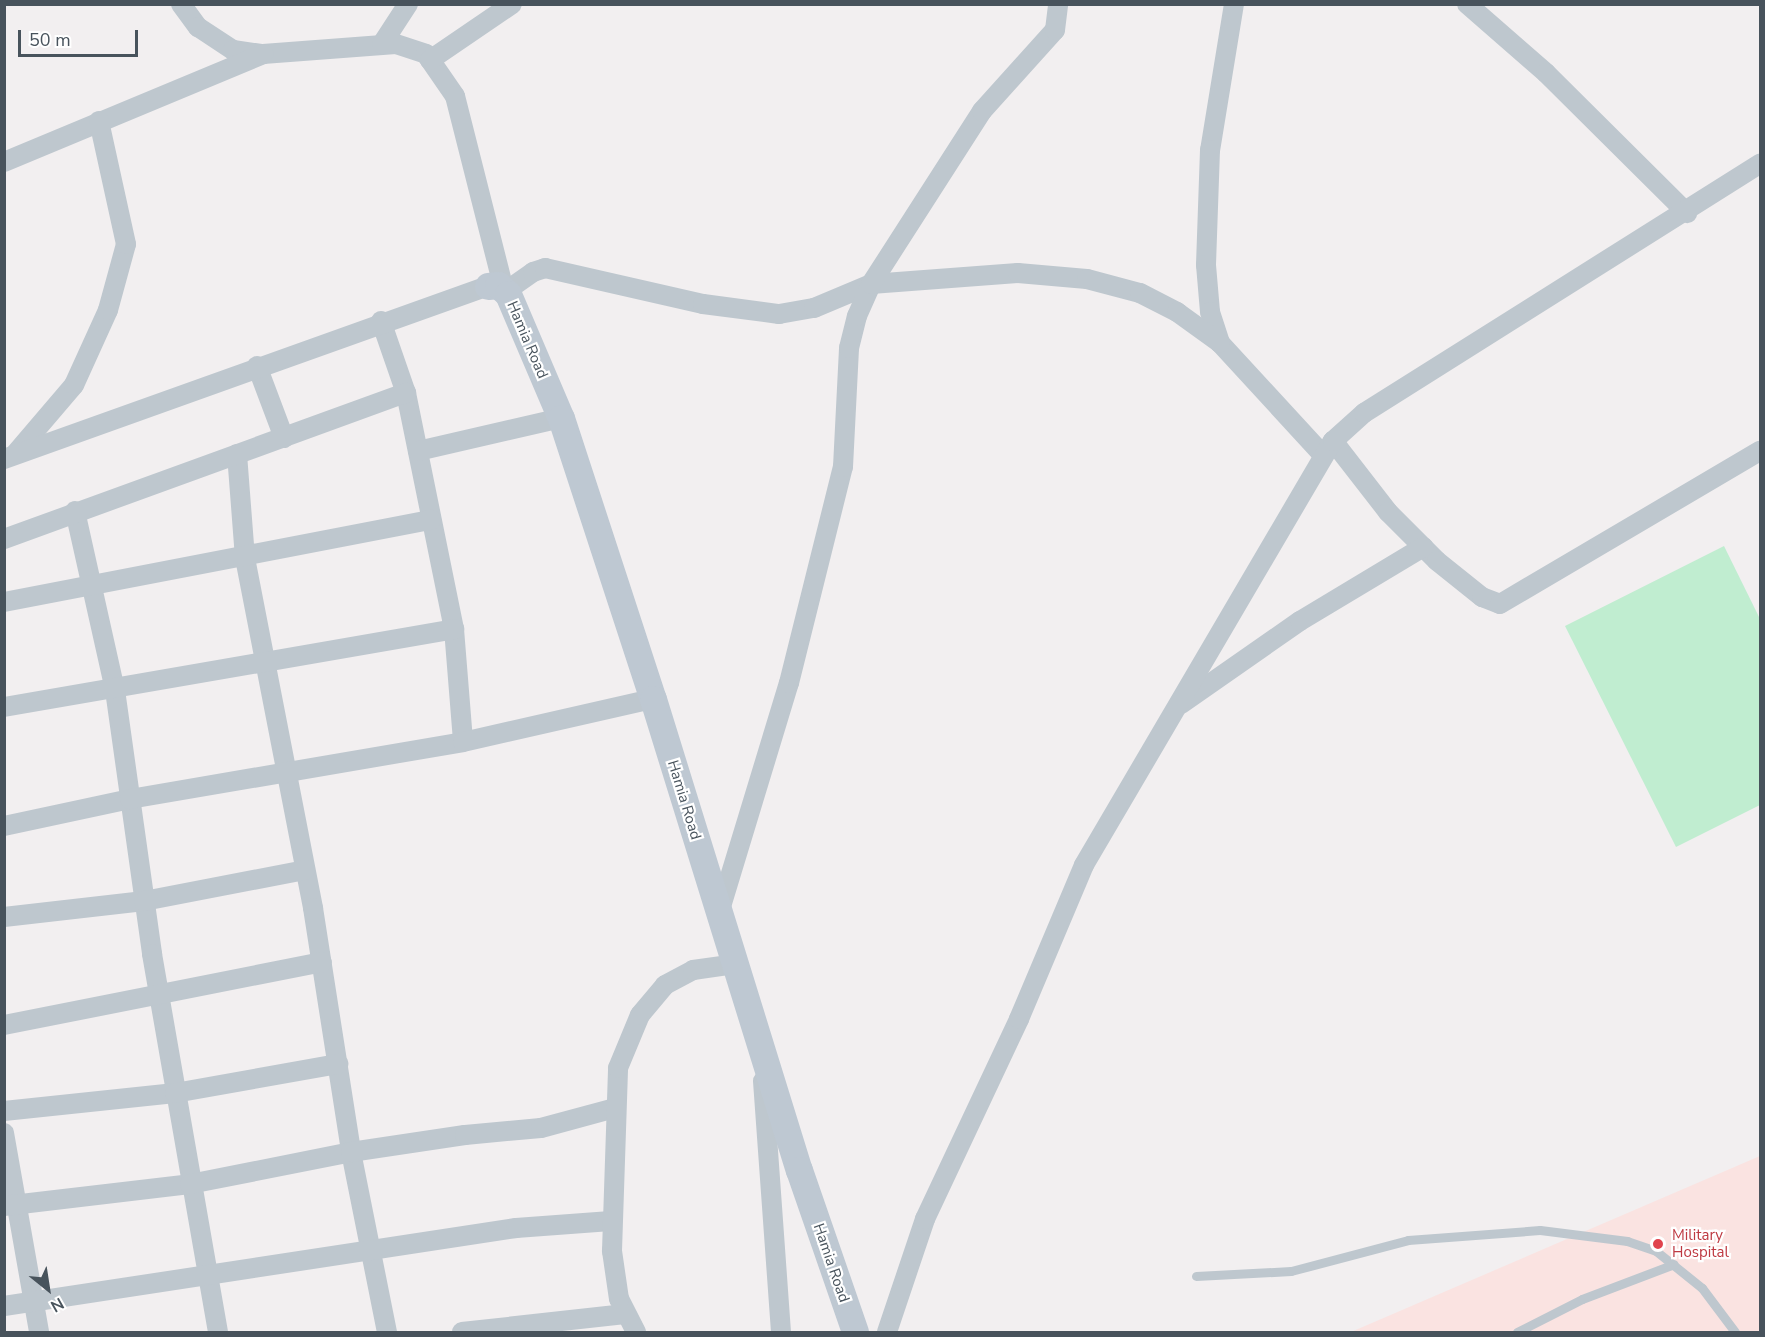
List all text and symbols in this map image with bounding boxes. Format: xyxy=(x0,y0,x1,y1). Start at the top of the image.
scale bar xyxy=(21,18,141,56)
text: 50 m xyxy=(29,28,71,52)
street label: Hamia Road xyxy=(503,299,551,381)
street label: Hamia Road xyxy=(663,758,705,842)
street label: Hamia Road xyxy=(809,1221,853,1305)
place label: Military Hospital xyxy=(1672,1226,1729,1261)
marker: Military Hospital xyxy=(1649,1235,1667,1253)
north arrow xyxy=(18,1259,78,1319)
text: N xyxy=(46,1292,68,1317)

